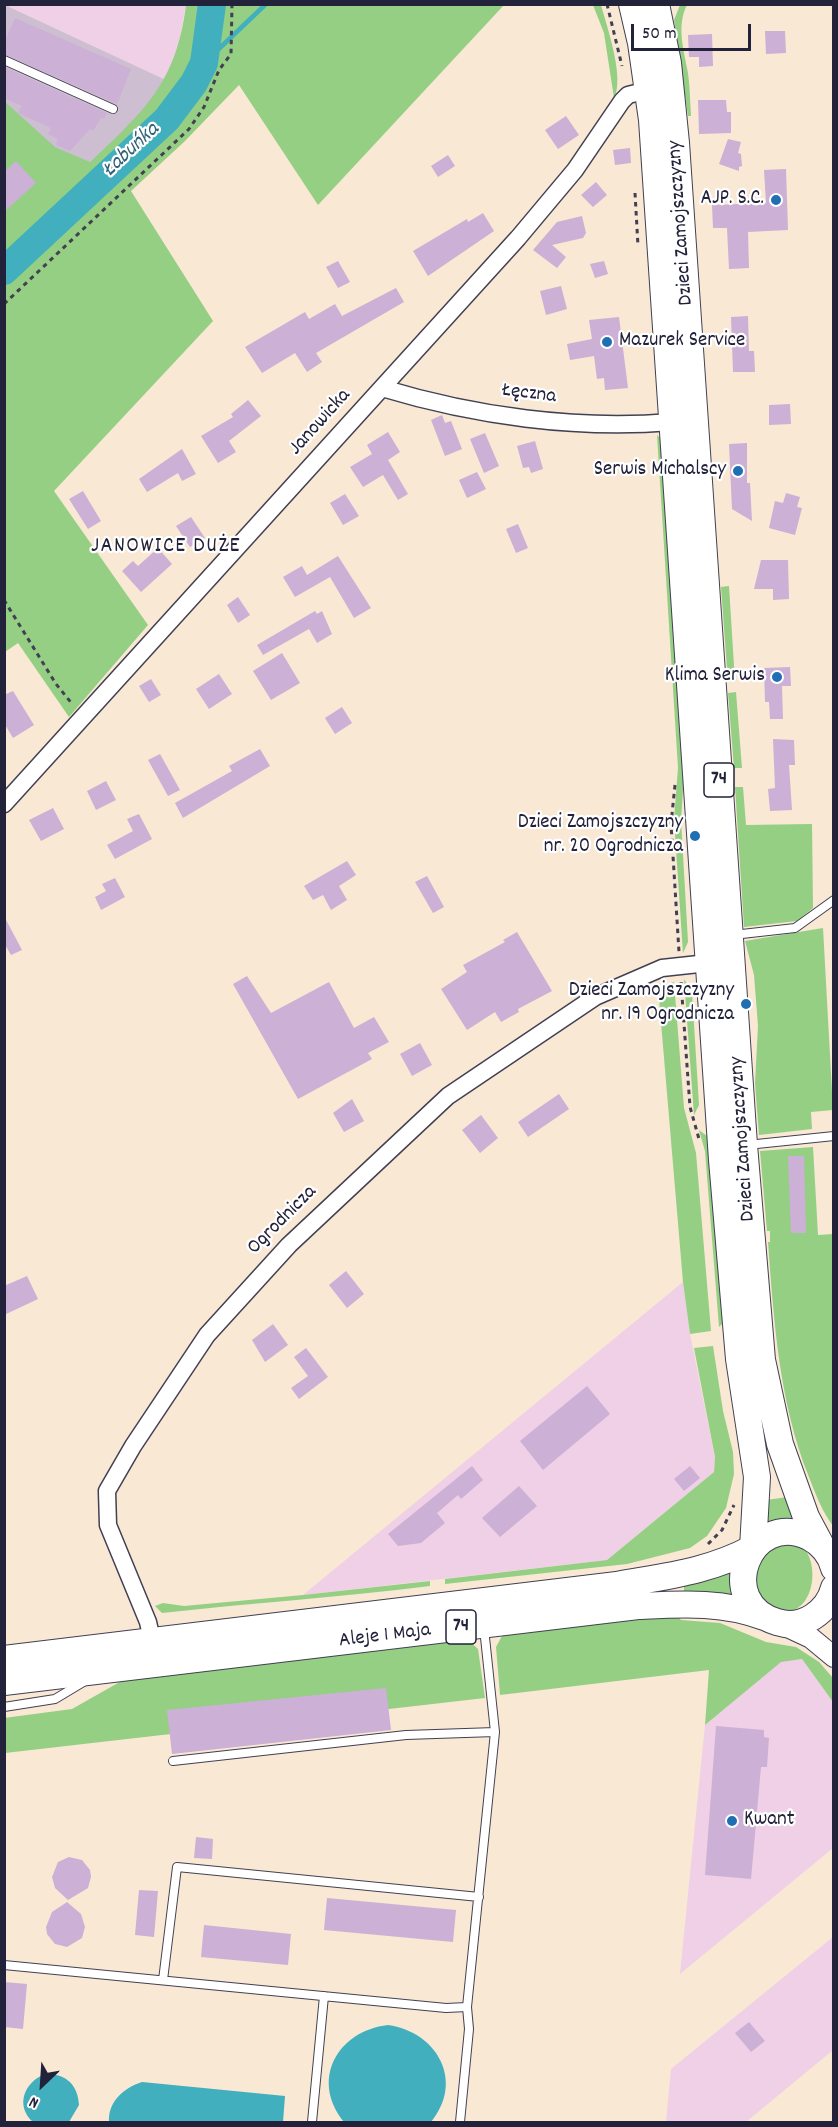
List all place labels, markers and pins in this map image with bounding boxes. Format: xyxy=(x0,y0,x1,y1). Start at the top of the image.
place label: AJP. S.C. xyxy=(700,187,764,213)
marker: AJP. S.C. xyxy=(769,193,783,207)
place label: Mazurek Service xyxy=(619,329,745,355)
marker: Mazurek Service xyxy=(600,335,614,349)
place label: Serwis Michalscy xyxy=(594,458,726,484)
marker: Serwis Michalscy xyxy=(731,464,745,478)
place label: Klima Serwis xyxy=(665,664,765,690)
marker: Klima Serwis xyxy=(770,670,784,684)
place label: Dzieci Zamojszczyzny nr. 20 Ogrodnicza xyxy=(518,811,683,861)
marker: Dzieci Zamojszczyzny nr. 20 Ogrodnicza xyxy=(688,829,702,843)
place label: Dzieci Zamojszczyzny nr. 19 Ogrodnicza xyxy=(569,979,734,1029)
marker: Dzieci Zamojszczyzny nr. 19 Ogrodnicza xyxy=(739,997,753,1011)
place label: Kwant xyxy=(744,1808,795,1834)
marker: Kwant xyxy=(725,1814,739,1828)

